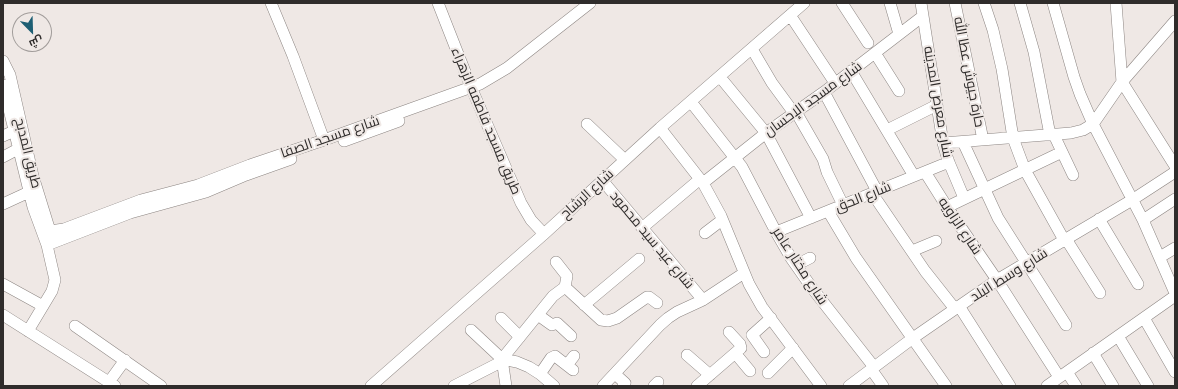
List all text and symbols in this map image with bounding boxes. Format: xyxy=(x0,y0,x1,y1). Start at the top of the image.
north arrow xyxy=(12,12,52,52)
street label: حارة جيوش عطا الله xyxy=(950,15,988,129)
text: ش xyxy=(27,34,45,50)
street label: طريق مسجد فاطمه الزهراء xyxy=(447,45,525,197)
street label: شارع معرض المدينه xyxy=(920,45,956,159)
street label: شارع مسجد الإحسان xyxy=(761,58,865,140)
street label: شارع مسجد الصفا xyxy=(278,112,382,162)
street label: طريق المدبح xyxy=(11,116,45,190)
street label: شارع الرشاح xyxy=(557,166,617,222)
street label: شارع الحق xyxy=(832,178,894,216)
street label: شارع عيد سيد محمود xyxy=(606,188,698,292)
street label: شارع الزاويه xyxy=(935,194,985,258)
street label: شارع مختار عامر xyxy=(769,224,831,308)
street label: شارع وسط البلد xyxy=(967,245,1051,305)

